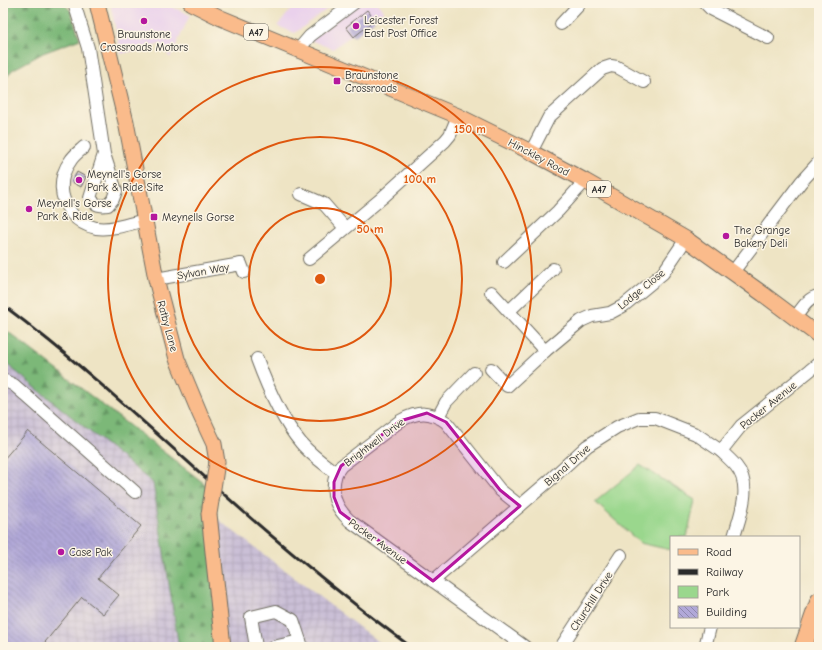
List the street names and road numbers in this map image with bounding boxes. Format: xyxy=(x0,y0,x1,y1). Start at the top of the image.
road number: A47 xyxy=(244,24,268,40)
street label: Hinckley Road xyxy=(506,136,572,179)
road number: A47 xyxy=(587,181,611,197)
street label: Sylvan Way xyxy=(176,261,230,282)
street label: Lodge Close xyxy=(615,266,668,312)
street label: Ratby Lane xyxy=(154,299,181,354)
street label: Packer Avenue xyxy=(737,378,800,432)
street label: Brightwell Drive xyxy=(341,415,408,469)
street label: Bignal Drive xyxy=(542,442,593,489)
street label: Packer Avenue xyxy=(346,516,410,567)
street label: Churchill Drive xyxy=(567,569,616,633)

